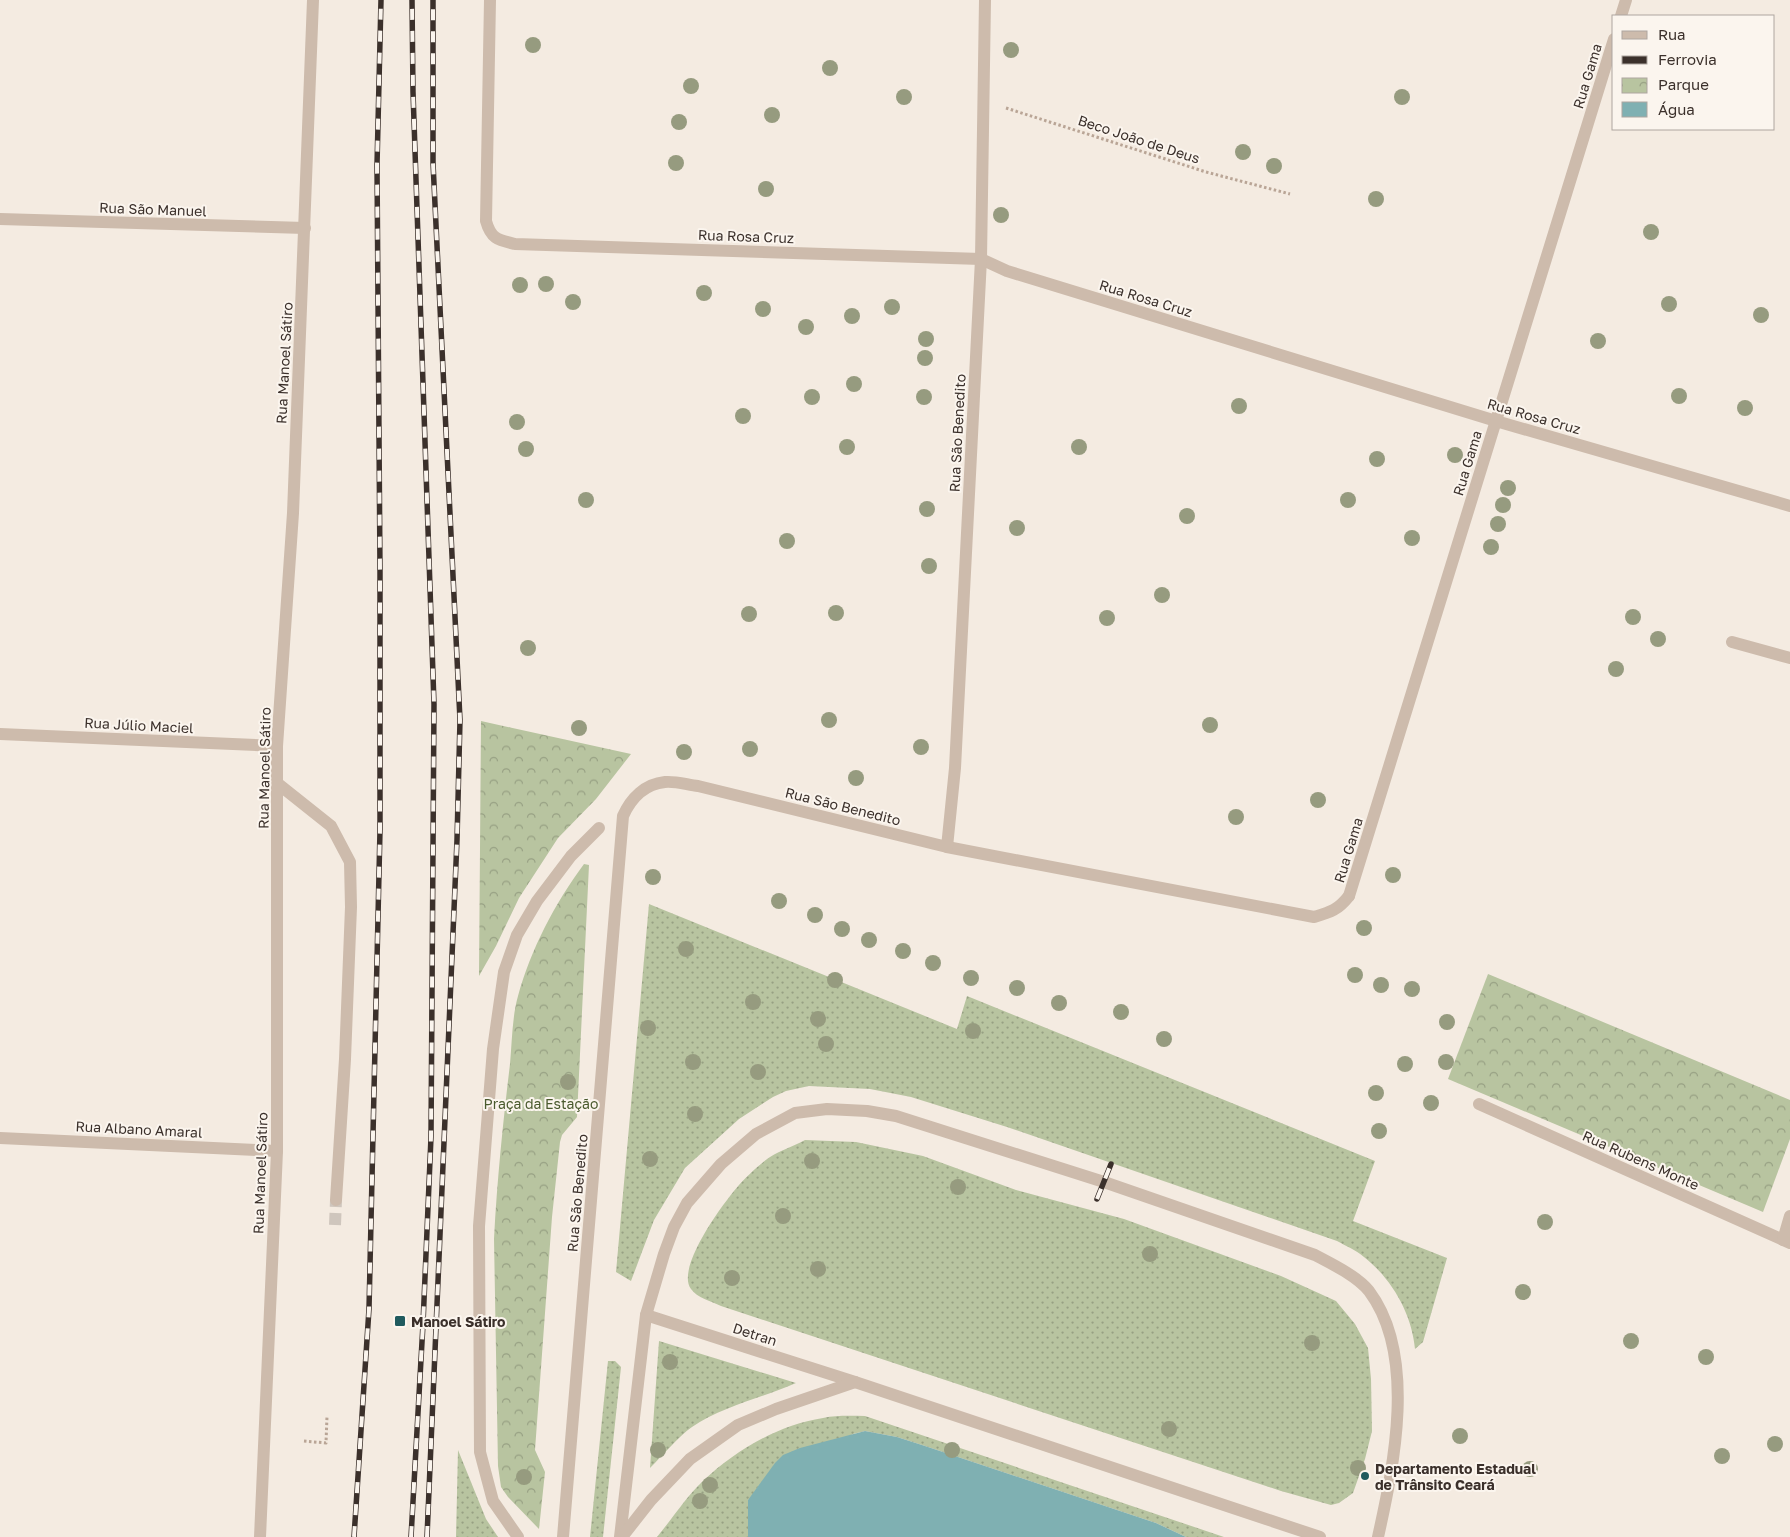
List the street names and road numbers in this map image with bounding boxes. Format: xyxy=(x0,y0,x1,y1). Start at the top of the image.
street label: Rua Gama xyxy=(1569,41,1605,111)
street label: Beco João de Deus xyxy=(1076,111,1202,167)
street label: Rua São Manuel xyxy=(99,199,207,219)
street label: Rua Rosa Cruz xyxy=(698,226,794,246)
street label: Rua Rosa Cruz xyxy=(1097,276,1195,320)
street label: Rua Manoel Sátiro xyxy=(272,302,296,424)
street label: Rua São Benedito xyxy=(945,373,969,493)
street label: Rua Rosa Cruz xyxy=(1485,395,1583,437)
street label: Rua Gama xyxy=(1449,428,1485,498)
street label: Rua Manoel Sátiro xyxy=(254,707,274,829)
street label: Rua Júlio Maciel xyxy=(84,714,194,736)
street label: Rua São Benedito xyxy=(783,783,903,829)
street label: Rua Gama xyxy=(1330,815,1366,885)
street label: Rua Manoel Sátiro xyxy=(249,1112,271,1234)
street label: Rua Albano Amaral xyxy=(75,1117,203,1141)
street label: Rua Rubens Monte xyxy=(1580,1127,1702,1193)
street label: Rua São Benedito xyxy=(563,1133,591,1253)
street label: Detran xyxy=(731,1319,779,1349)

